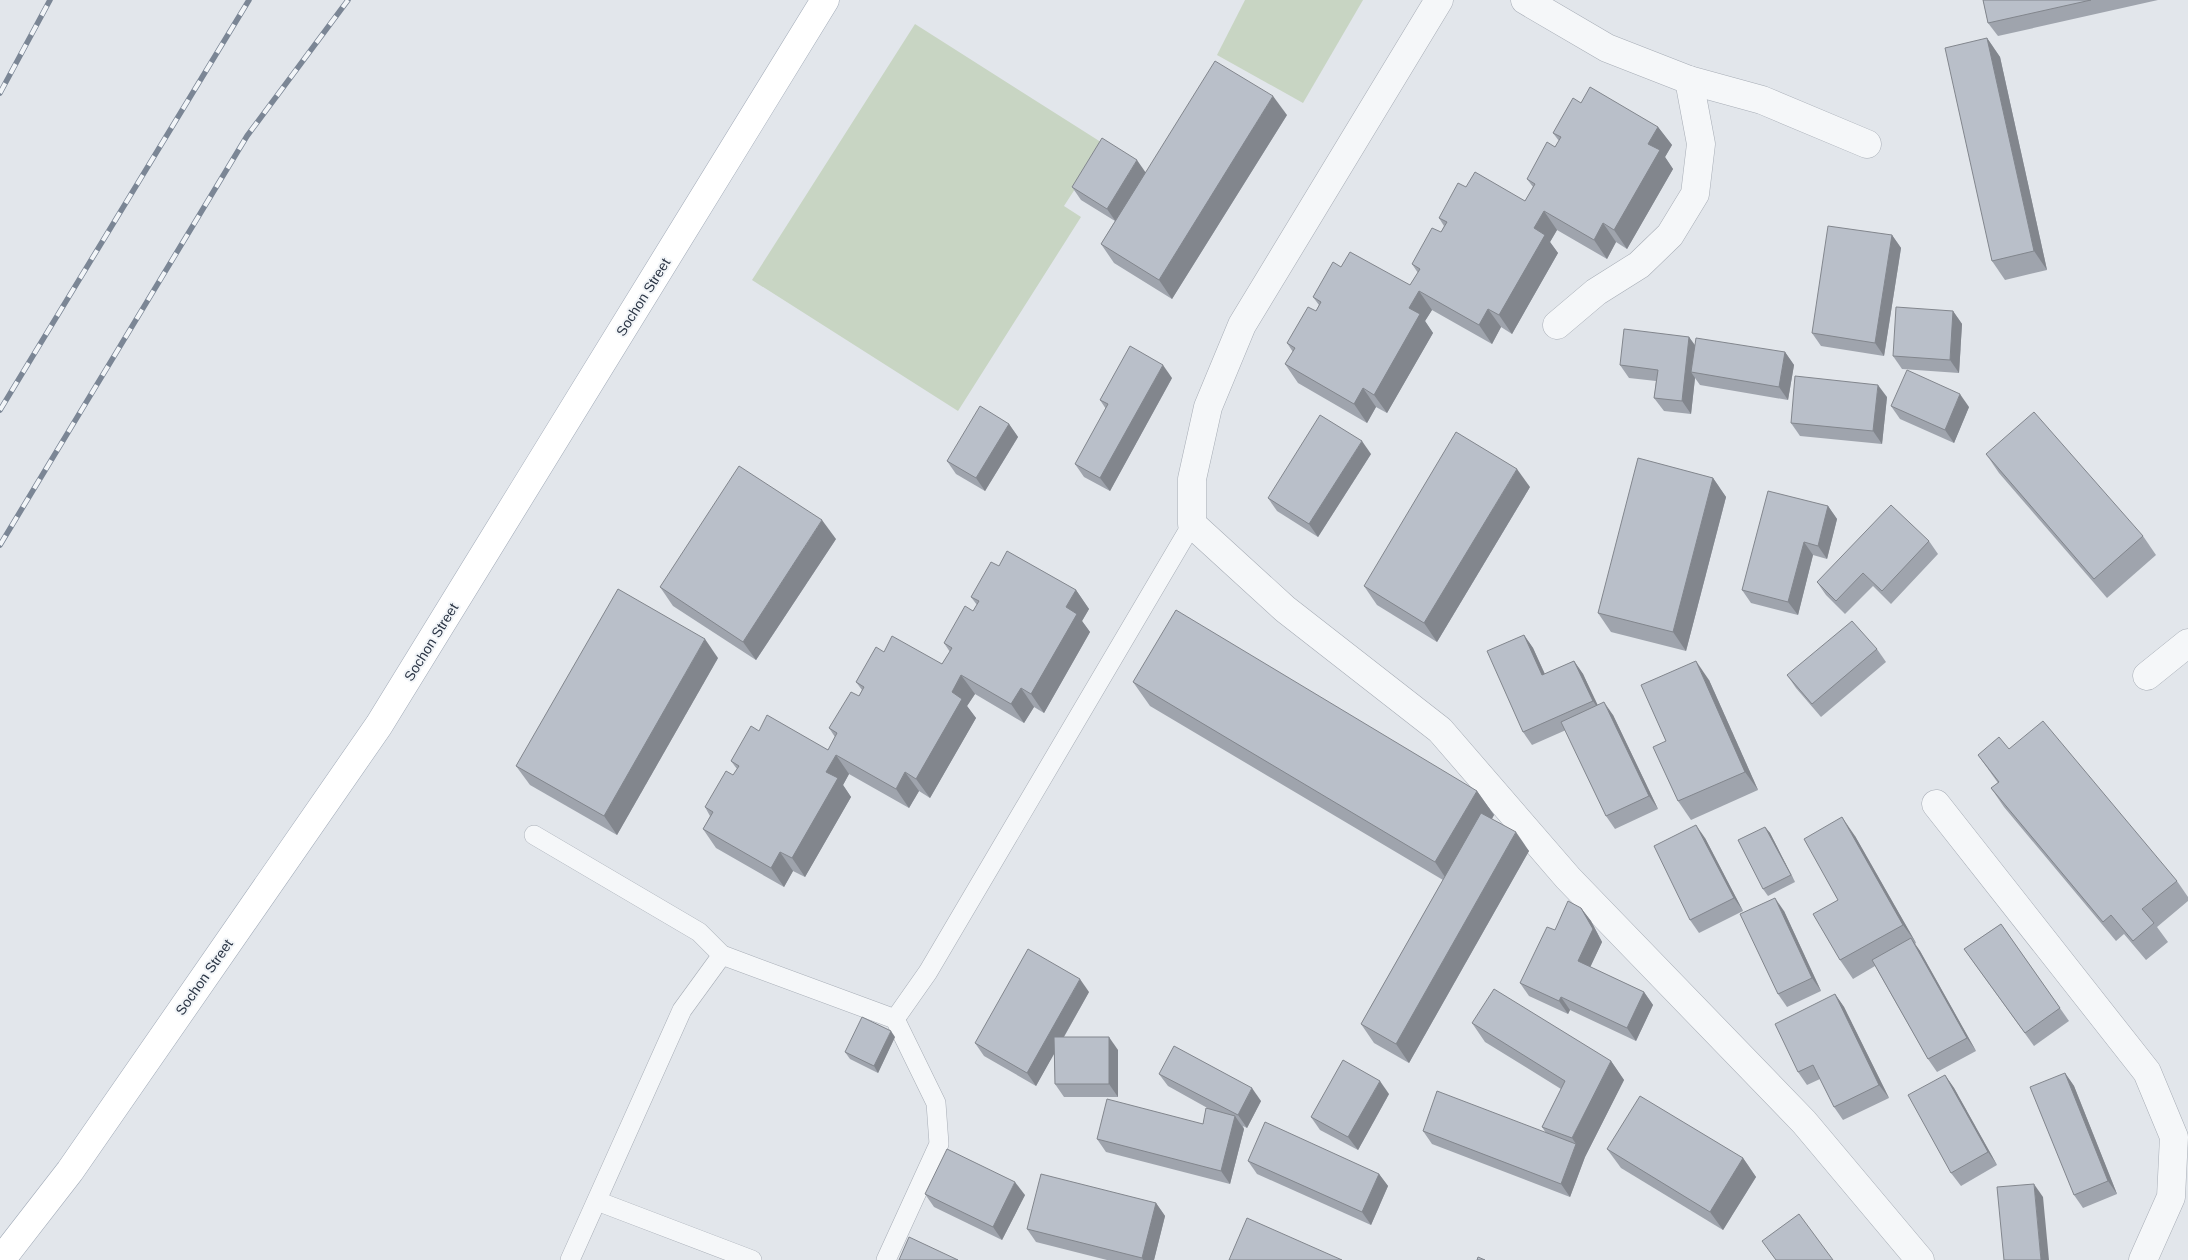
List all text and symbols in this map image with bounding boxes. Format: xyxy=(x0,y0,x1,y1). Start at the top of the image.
street label: Sochon Street xyxy=(613,255,673,339)
street label: Sochon Street xyxy=(401,600,461,684)
street label: Sochon Street xyxy=(172,936,236,1018)

